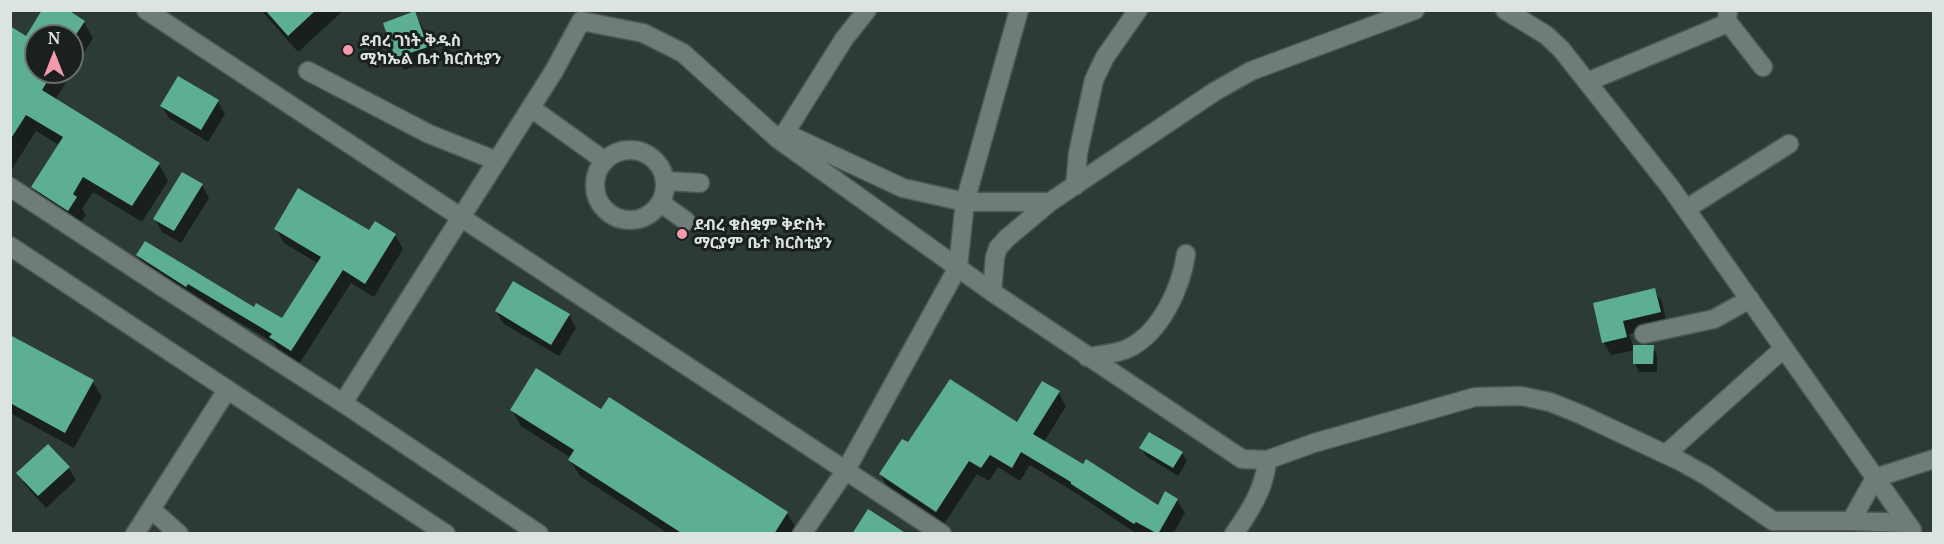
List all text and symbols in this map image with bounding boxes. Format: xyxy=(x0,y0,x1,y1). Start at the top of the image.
north arrow xyxy=(24,24,84,84)
text: N xyxy=(48,27,60,49)
place label: ደብረ ገነት ቅዱስ ሚካኤል ቤተ ክርስቲያን xyxy=(360,31,502,69)
marker: ደብረ ገነት ቅዱስ ሚካኤል ቤተ ክርስቲያን xyxy=(341,43,355,57)
place label: ደብረ ቁስቋም ቅድስት ማርያም ቤተ ክርስቲያን xyxy=(694,215,832,253)
marker: ደብረ ቁስቋም ቅድስት ማርያም ቤተ ክርስቲያን xyxy=(675,227,689,241)

